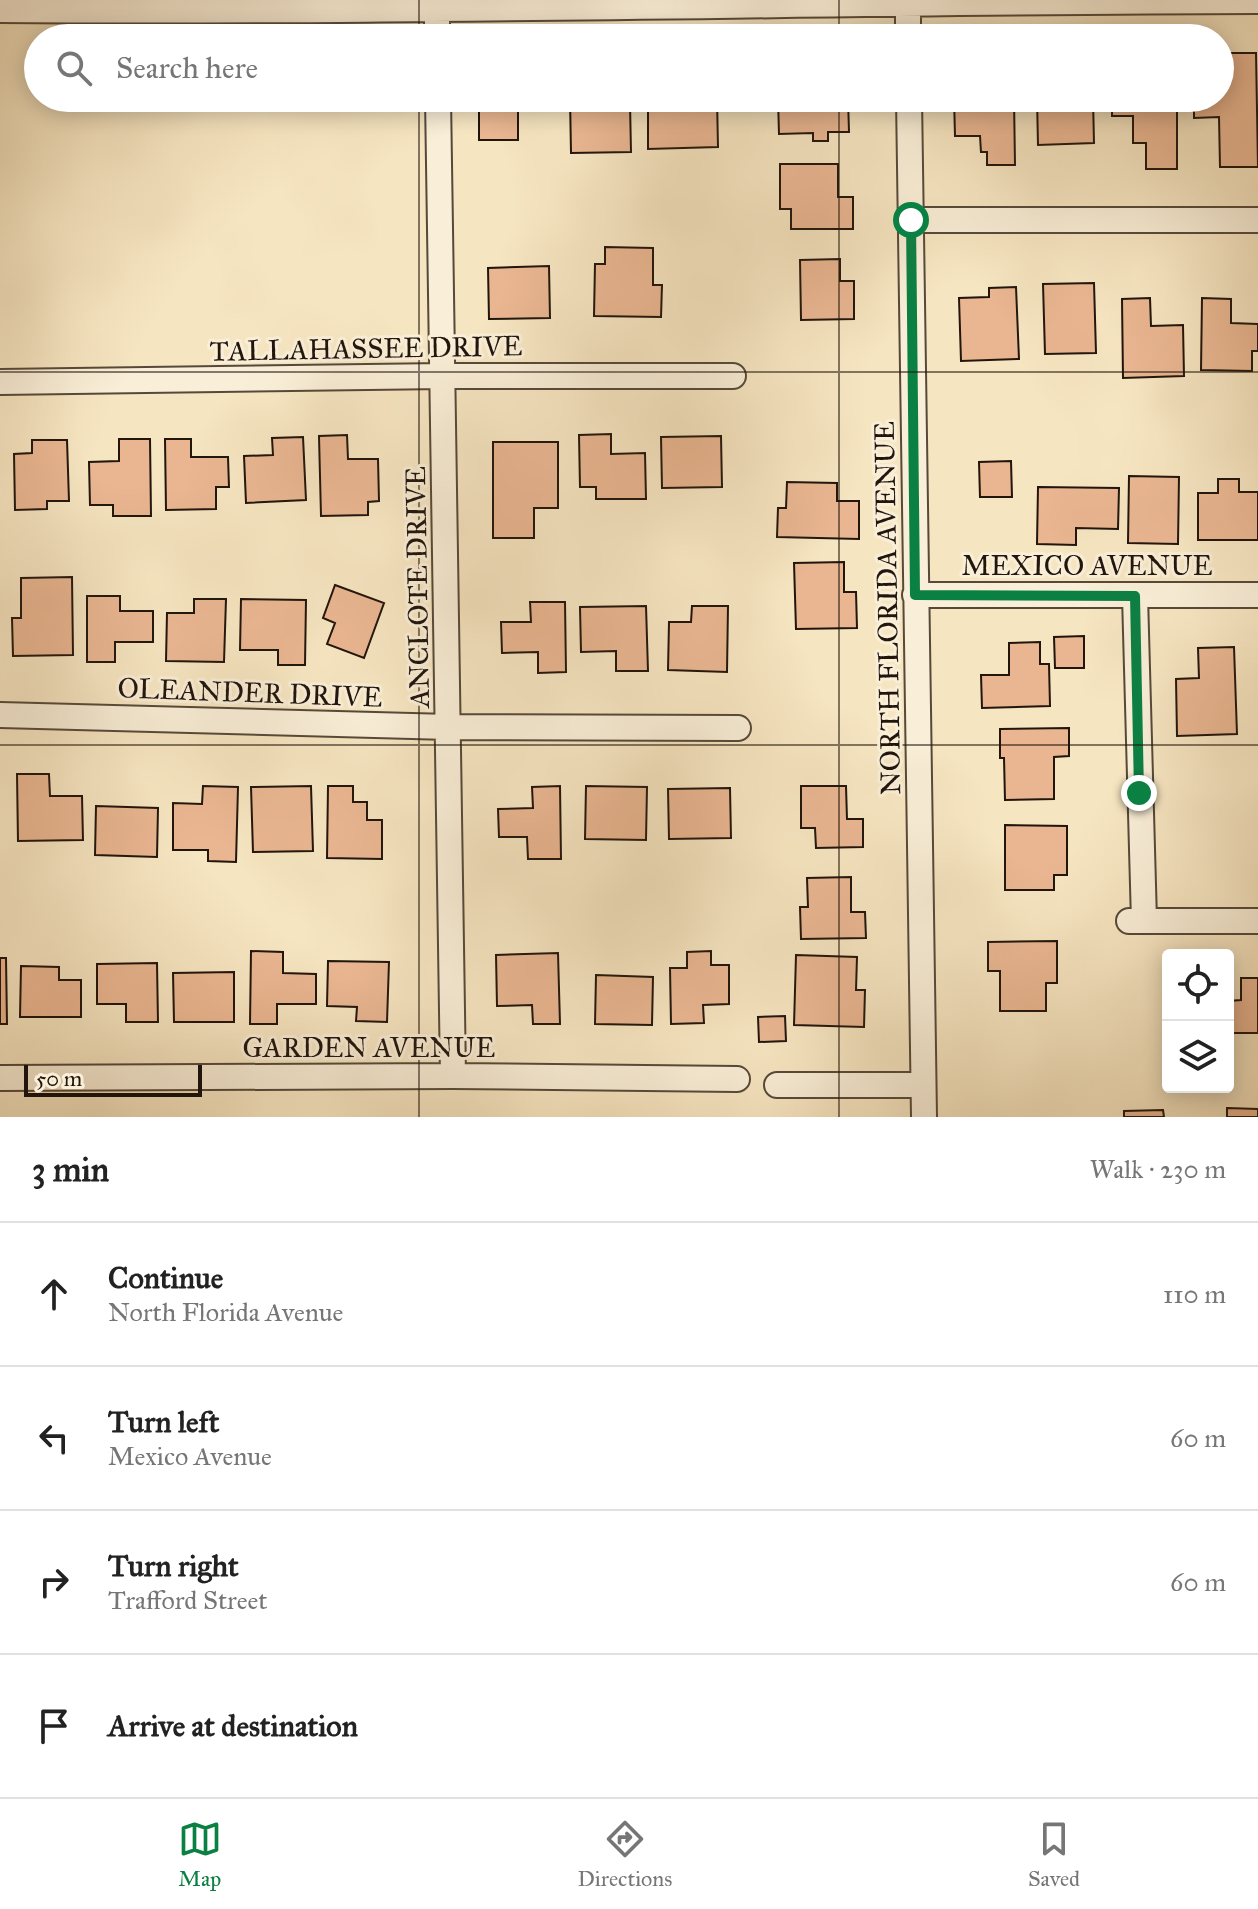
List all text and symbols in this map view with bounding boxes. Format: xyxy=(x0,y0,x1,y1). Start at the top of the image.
search box xyxy=(24,24,1234,112)
icon: search xyxy=(52,46,96,90)
text: Search here xyxy=(116,50,258,86)
route start xyxy=(893,202,929,238)
street label: TALLAHASSEE DRIVE xyxy=(209,328,523,369)
street label: NORTH FLORIDA AVENUE xyxy=(867,421,908,795)
street label: ANCLOTE DRIVE xyxy=(398,466,437,709)
street label: MEXICO AVENUE xyxy=(962,548,1212,583)
street label: OLEANDER DRIVE xyxy=(117,670,383,715)
route end xyxy=(1121,775,1157,811)
map controls xyxy=(1162,949,1234,1093)
button: locate xyxy=(1162,949,1234,1021)
button: layers xyxy=(1162,1021,1234,1093)
street label: GARDEN AVENUE xyxy=(243,1030,495,1065)
scale bar xyxy=(24,1061,202,1097)
text: 50 m xyxy=(36,1065,82,1092)
text: 3 min xyxy=(32,1149,109,1190)
text: Walk · 230 m xyxy=(1090,1153,1226,1185)
text: Continue xyxy=(108,1260,223,1296)
icon: ahead xyxy=(32,1272,76,1316)
text: 110 m xyxy=(1163,1278,1226,1310)
text: North Florida Avenue xyxy=(108,1296,343,1328)
text: Turn left xyxy=(108,1404,219,1440)
icon: left xyxy=(32,1416,76,1460)
text: 60 m xyxy=(1170,1422,1226,1454)
text: Mexico Avenue xyxy=(108,1440,272,1472)
text: Turn right xyxy=(108,1548,239,1584)
icon: right xyxy=(32,1560,76,1604)
text: 60 m xyxy=(1170,1566,1226,1598)
text: Trafford Street xyxy=(108,1584,268,1616)
icon: arrive xyxy=(32,1704,76,1748)
text: Arrive at destination xyxy=(108,1708,358,1744)
tab: Map xyxy=(178,1817,222,1892)
tab: Directions xyxy=(577,1817,672,1892)
tab: Saved xyxy=(1028,1817,1080,1892)

